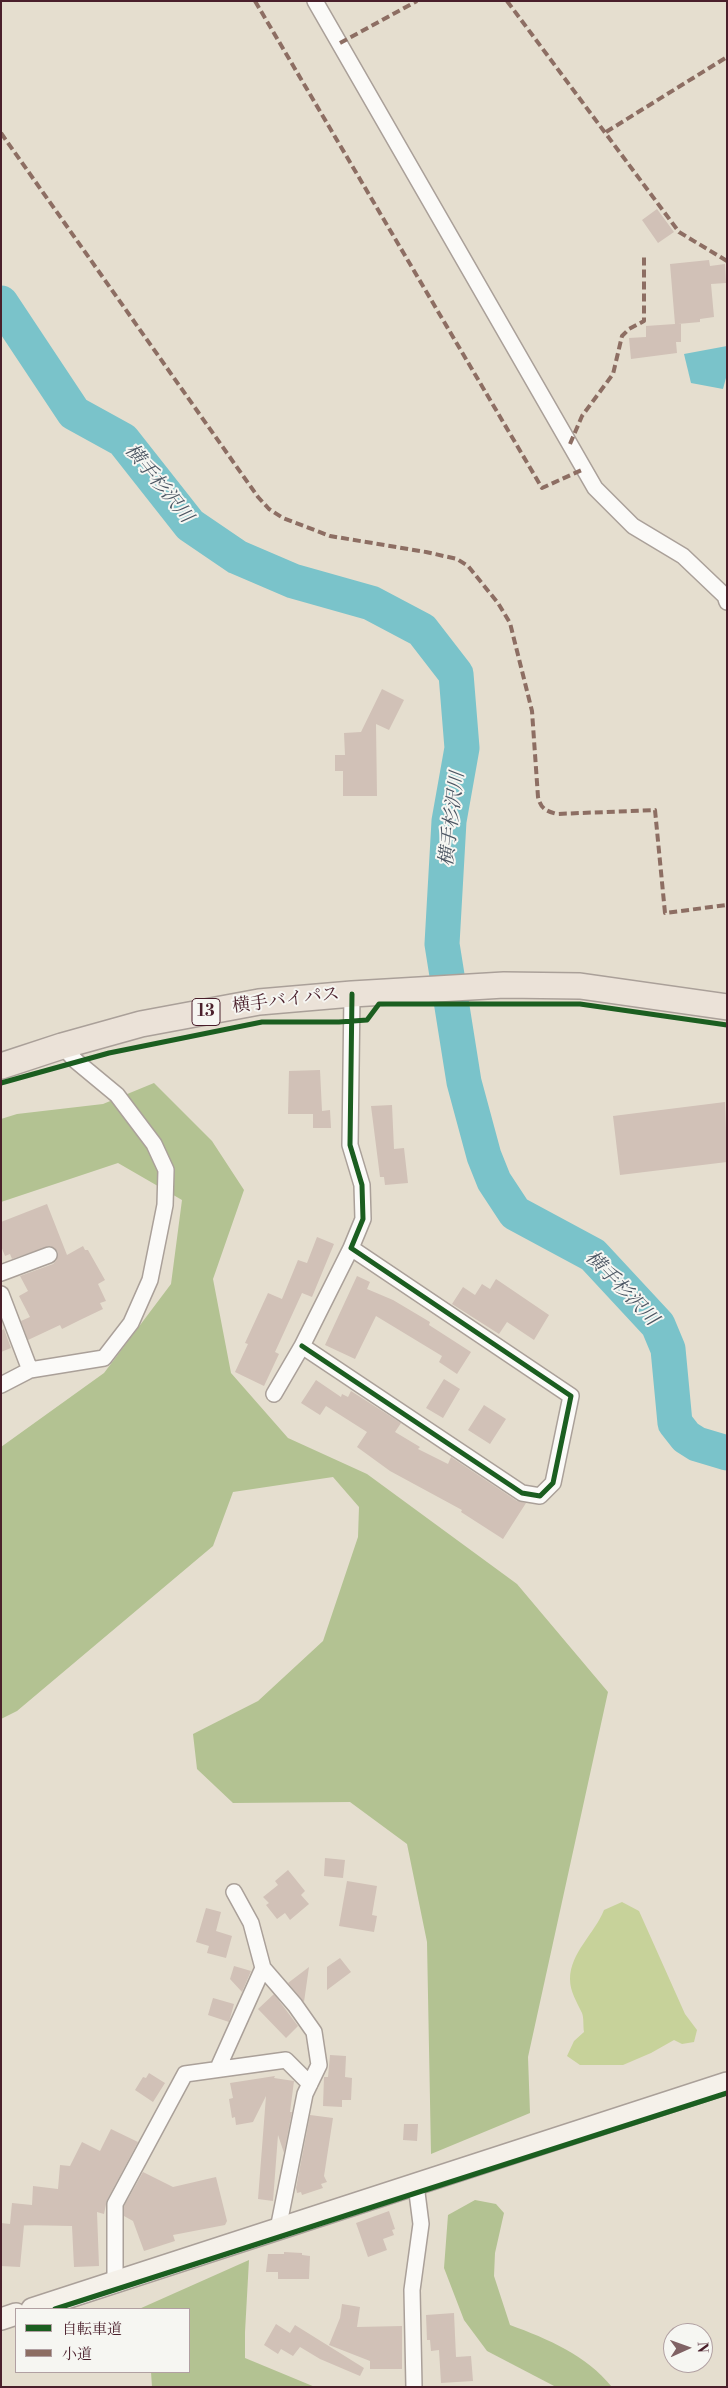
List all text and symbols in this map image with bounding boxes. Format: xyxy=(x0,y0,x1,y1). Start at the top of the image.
water label: 横手杉沢川 xyxy=(119,440,197,528)
water label: 横手杉沢川 xyxy=(436,770,470,868)
street label: 横手バイパス xyxy=(231,984,341,1018)
road number: 13 xyxy=(192,999,220,1026)
water label: 横手杉沢川 xyxy=(580,1247,662,1331)
legend xyxy=(15,2308,190,2373)
text: 自転車道 xyxy=(62,2320,122,2339)
north arrow xyxy=(663,2323,713,2373)
text: N xyxy=(693,2342,711,2353)
text: 小道 xyxy=(62,2345,92,2364)

